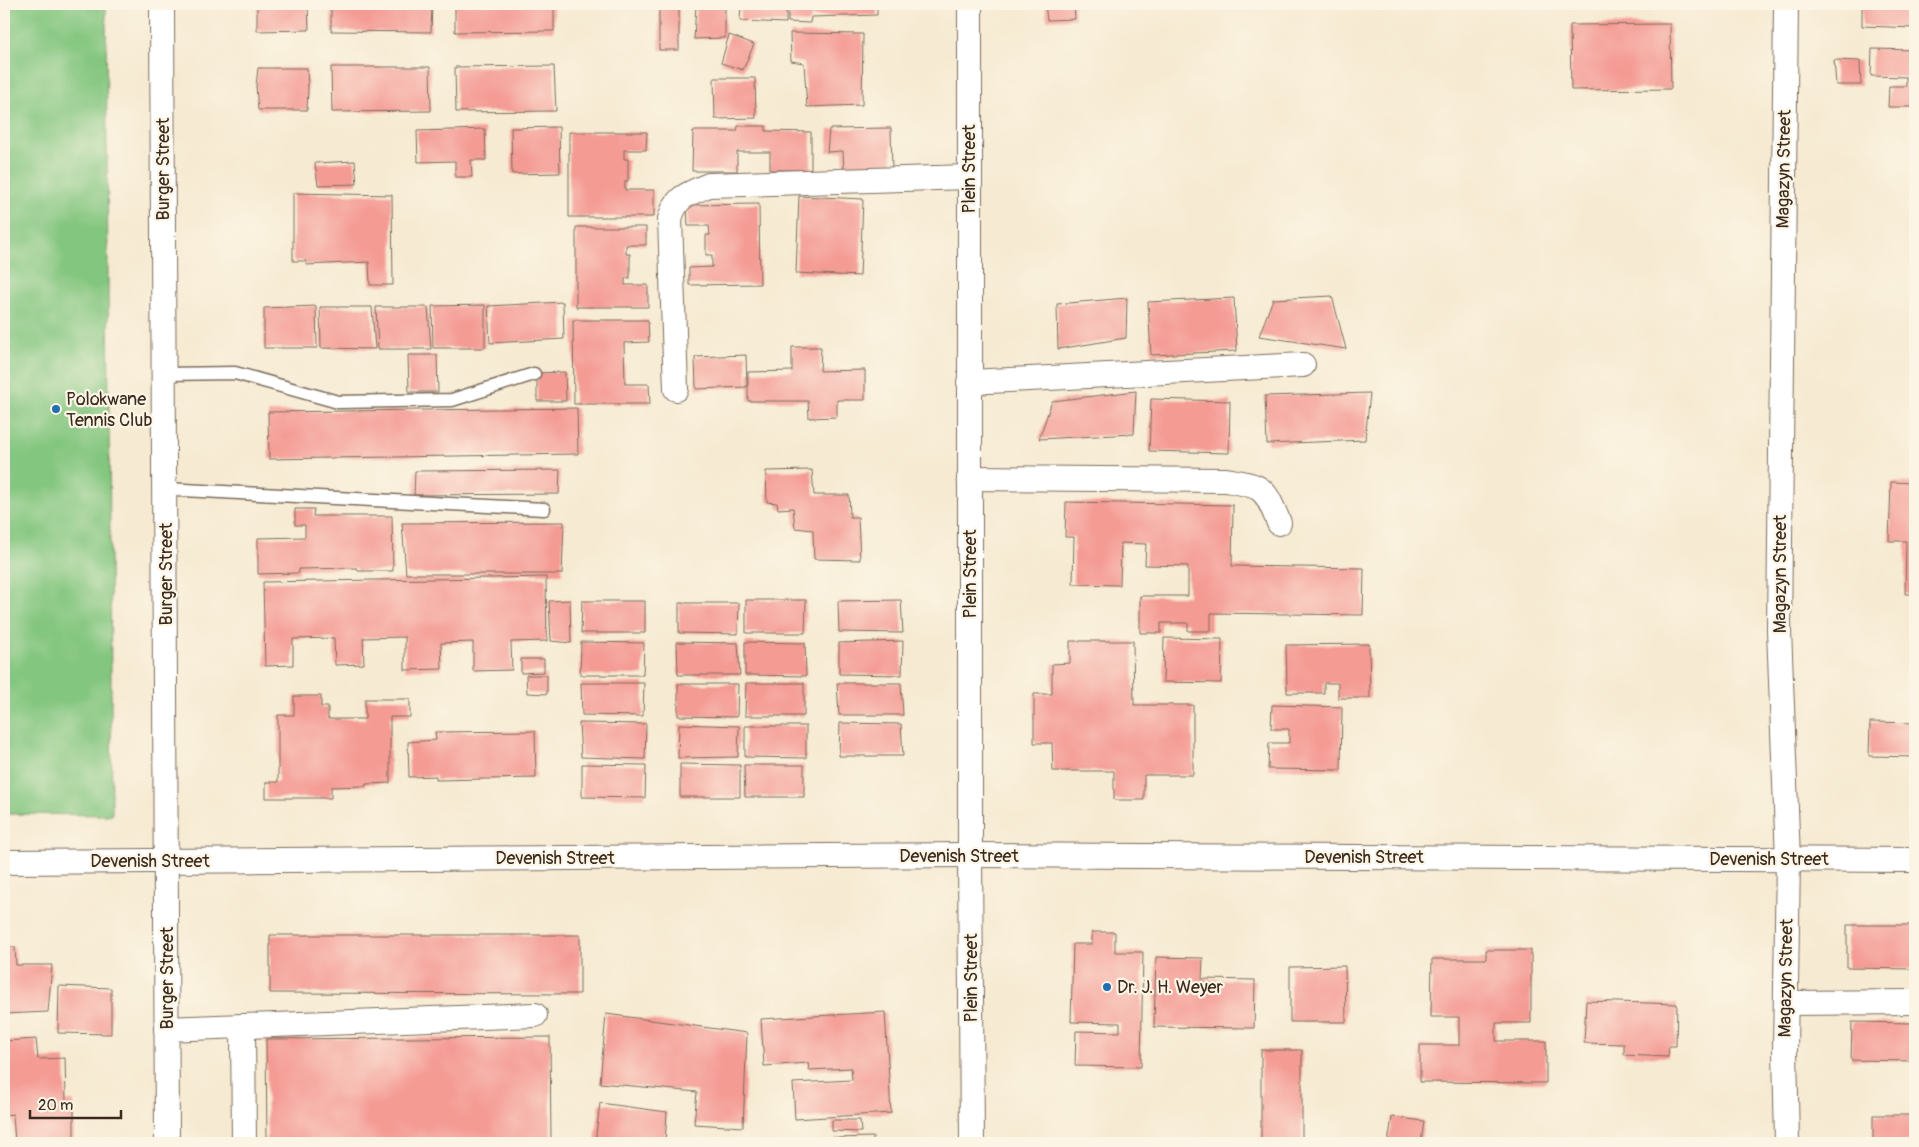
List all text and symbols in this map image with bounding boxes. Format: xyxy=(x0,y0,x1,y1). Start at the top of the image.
street label: Magazyn Street xyxy=(1771,109,1797,229)
street label: Burger Street xyxy=(152,117,175,220)
street label: Plein Street xyxy=(958,124,981,214)
place label: Polokwane Tennis Club xyxy=(66,388,152,432)
marker: Polokwane Tennis Club xyxy=(50,403,62,415)
street label: Magazyn Street xyxy=(1769,514,1792,633)
street label: Burger Street xyxy=(155,522,178,625)
street label: Plein Street xyxy=(959,529,982,619)
street label: Devenish Street xyxy=(899,845,1019,868)
street label: Devenish Street xyxy=(1304,846,1424,869)
street label: Devenish Street xyxy=(495,847,615,870)
street label: Devenish Street xyxy=(1709,848,1829,871)
street label: Devenish Street xyxy=(90,850,210,873)
street label: Magazyn Street xyxy=(1773,918,1799,1038)
street label: Burger Street xyxy=(156,926,179,1029)
street label: Plein Street xyxy=(960,933,983,1023)
place label: Dr. J. H. Weyer xyxy=(1117,976,1223,999)
marker: Dr. J. H. Weyer xyxy=(1101,981,1113,993)
scale bar xyxy=(30,1087,121,1119)
text: 20 m xyxy=(38,1096,73,1115)

